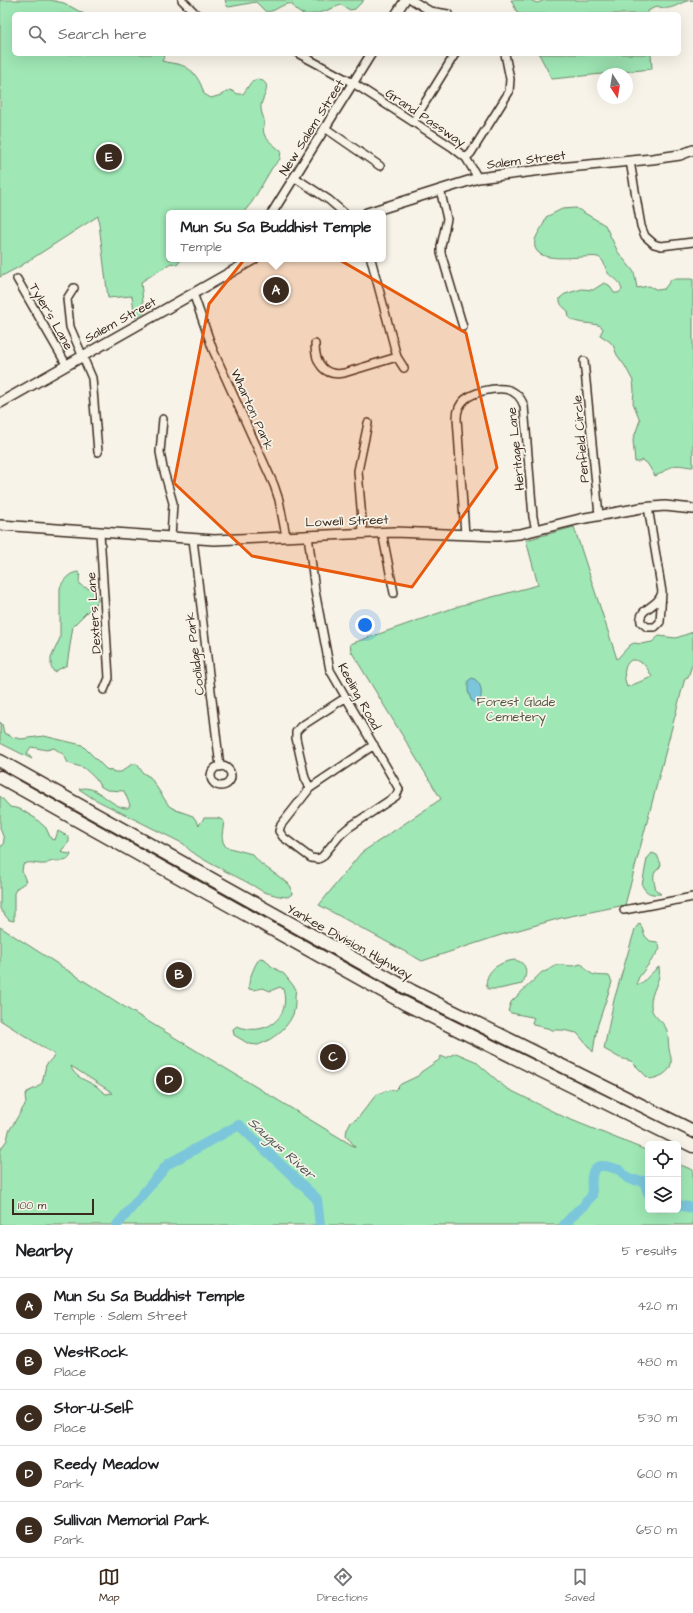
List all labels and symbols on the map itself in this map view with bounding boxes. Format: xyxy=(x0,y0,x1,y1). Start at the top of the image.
north arrow xyxy=(597,68,633,104)
street label: New Salem Street xyxy=(275,75,349,179)
street label: Grand Passway xyxy=(381,84,469,152)
pin: E xyxy=(96,142,122,172)
street label: Salem Street xyxy=(486,146,567,174)
pin: A xyxy=(263,275,289,305)
street label: Tyler's Lane xyxy=(24,280,78,354)
street label: Salem Street xyxy=(81,292,160,347)
street label: Wharton Park xyxy=(226,366,278,453)
street label: Penfield Circle xyxy=(568,394,594,484)
street label: Heritage Lane xyxy=(503,406,530,492)
street label: Lowell Street xyxy=(305,511,390,531)
street label: Dexters Lane xyxy=(82,571,106,654)
street label: Coolidge Park xyxy=(181,611,210,696)
your location xyxy=(355,615,375,635)
street label: Keeling Road xyxy=(332,660,385,734)
park label: Forest Glade Cemetery xyxy=(477,693,555,727)
street label: Yankee Division Highway xyxy=(283,900,416,985)
pin: B xyxy=(166,960,192,990)
pin: C xyxy=(320,1042,346,1072)
pin: D xyxy=(156,1065,182,1095)
water label: Saugus River xyxy=(243,1113,320,1185)
scale bar xyxy=(12,1197,94,1216)

